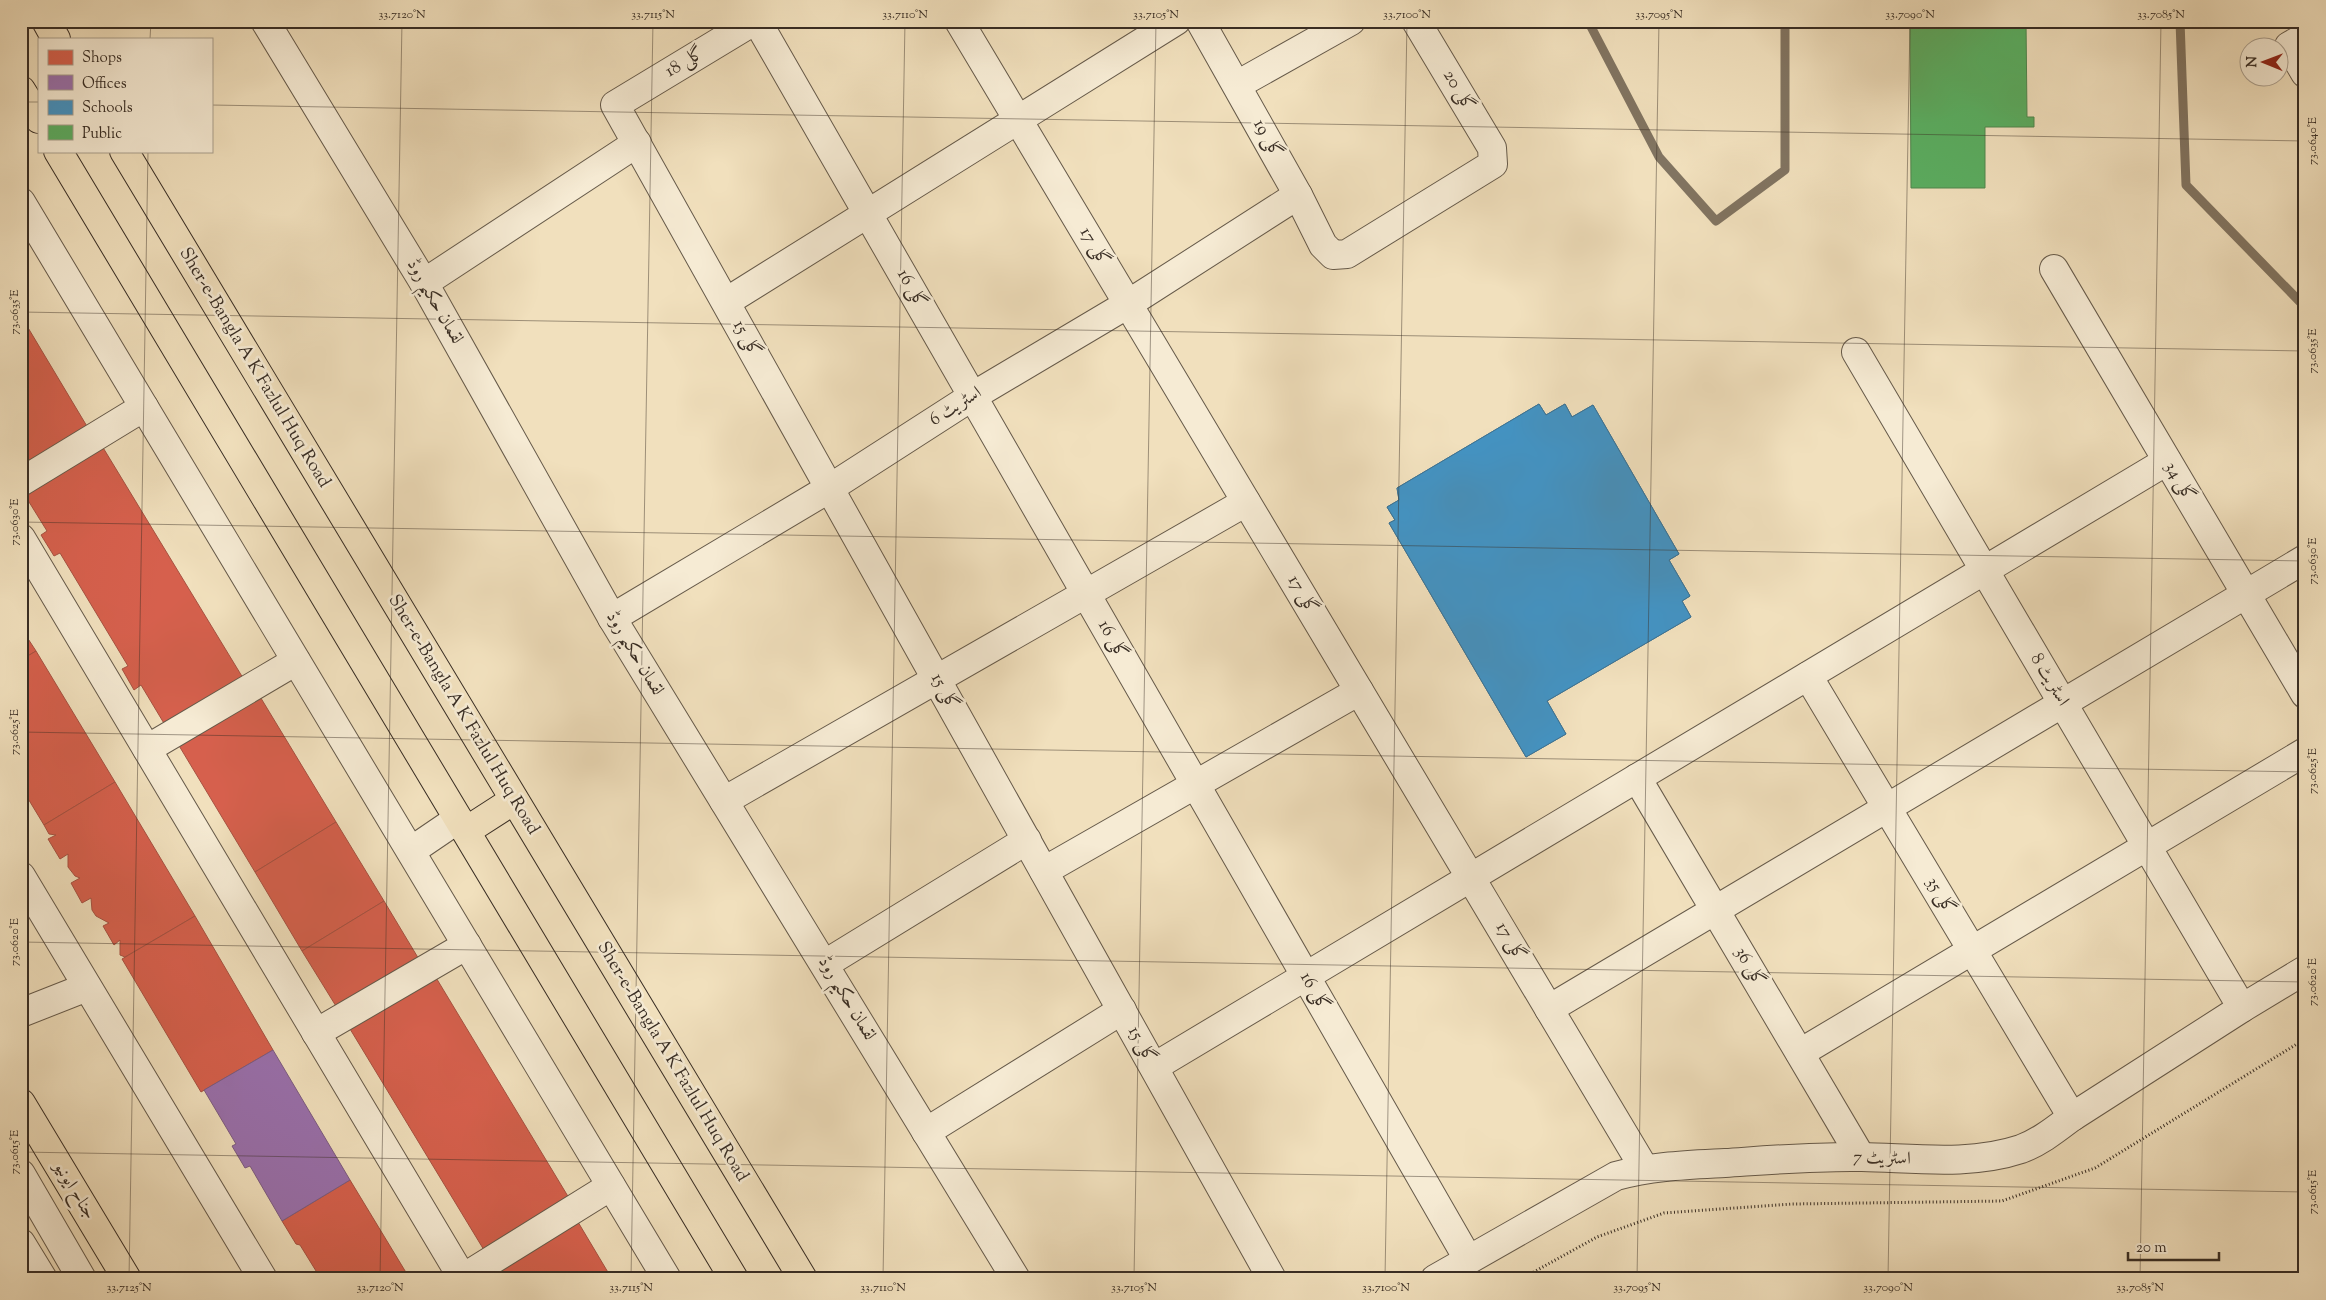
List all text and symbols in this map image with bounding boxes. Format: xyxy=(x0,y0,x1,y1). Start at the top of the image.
text: 33.7120°N xyxy=(378,6,426,24)
text: 33.7115°N xyxy=(631,6,675,24)
text: 33.7110°N xyxy=(882,6,928,24)
text: 33.7105°N xyxy=(1133,6,1179,24)
text: 33.7100°N xyxy=(1383,6,1431,24)
text: 33.7095°N xyxy=(1635,6,1683,24)
text: 33.7090°N xyxy=(1885,6,1935,24)
text: 33.7085°N xyxy=(2137,6,2185,24)
legend xyxy=(38,38,212,152)
north arrow xyxy=(2238,38,2288,88)
street label: گلی 18 xyxy=(661,41,709,85)
text: Shops xyxy=(82,48,122,69)
text: N xyxy=(2243,56,2263,68)
street label: گلی 20 xyxy=(1435,65,1481,117)
text: Offices xyxy=(82,74,127,95)
text: Schools xyxy=(82,98,133,119)
street label: گلی 19 xyxy=(1246,115,1288,163)
text: 73.0640°E xyxy=(2304,116,2322,165)
text: Public xyxy=(82,124,122,145)
street label: گلی 17 xyxy=(1072,223,1116,271)
street label: Sher-e-Bangla A K Fazlul Huq Road xyxy=(172,243,336,493)
street label: لقمان حکیم روڈ xyxy=(397,255,469,351)
street label: گلی 16 xyxy=(889,265,933,313)
text: 73.0635°E xyxy=(6,289,24,335)
street label: گلی 15 xyxy=(725,316,767,362)
text: 73.0635°E xyxy=(2304,328,2322,374)
street label: اسٹریٹ 6 xyxy=(925,381,987,433)
street label: گلی 34 xyxy=(2157,457,2201,507)
text: 73.0630°E xyxy=(6,498,24,546)
text: 73.0630°E xyxy=(2304,537,2322,585)
street label: گلی 17 xyxy=(1280,571,1324,619)
street label: Sher-e-Bangla A K Fazlul Huq Road xyxy=(381,590,545,840)
street label: لقمان حکیم روڈ xyxy=(596,607,669,703)
street label: گلی 16 xyxy=(1090,616,1134,664)
street label: اسٹریٹ 8 xyxy=(2023,649,2075,711)
street label: گلی 15 xyxy=(923,669,965,715)
text: 73.0625°E xyxy=(6,708,24,755)
text: 73.0625°E xyxy=(2304,747,2322,794)
street label: گلی 35 xyxy=(1919,872,1961,920)
text: 73.0620°E xyxy=(6,917,24,966)
street label: گلی 17 xyxy=(1488,918,1532,966)
street label: Sher-e-Bangla A K Fazlul Huq Road xyxy=(590,937,754,1187)
street label: گلی 36 xyxy=(1727,942,1771,992)
street label: لقمان حکیم روڈ xyxy=(808,952,881,1048)
text: 73.0620°E xyxy=(2304,957,2322,1006)
street label: گلی 16 xyxy=(1292,968,1336,1016)
street label: گلی 15 xyxy=(1120,1022,1162,1068)
text: 73.0615°E xyxy=(6,1129,24,1174)
street label: اسٹریٹ 7 xyxy=(1853,1145,1911,1173)
street label: جناح ایونیو xyxy=(45,1155,102,1226)
text: 73.0615°E xyxy=(2304,1169,2322,1214)
scale bar xyxy=(2128,1230,2220,1262)
text: 20 m xyxy=(2136,1238,2167,1259)
text: 33.7125°N xyxy=(106,1279,152,1297)
text: 33.7120°N xyxy=(356,1279,404,1297)
text: 33.7115°N xyxy=(609,1279,653,1297)
text: 33.7110°N xyxy=(860,1279,906,1297)
text: 33.7105°N xyxy=(1111,1279,1157,1297)
text: 33.7100°N xyxy=(1362,1279,1410,1297)
text: 33.7095°N xyxy=(1613,1279,1661,1297)
text: 33.7090°N xyxy=(1863,1279,1913,1297)
text: 33.7085°N xyxy=(2116,1279,2164,1297)

